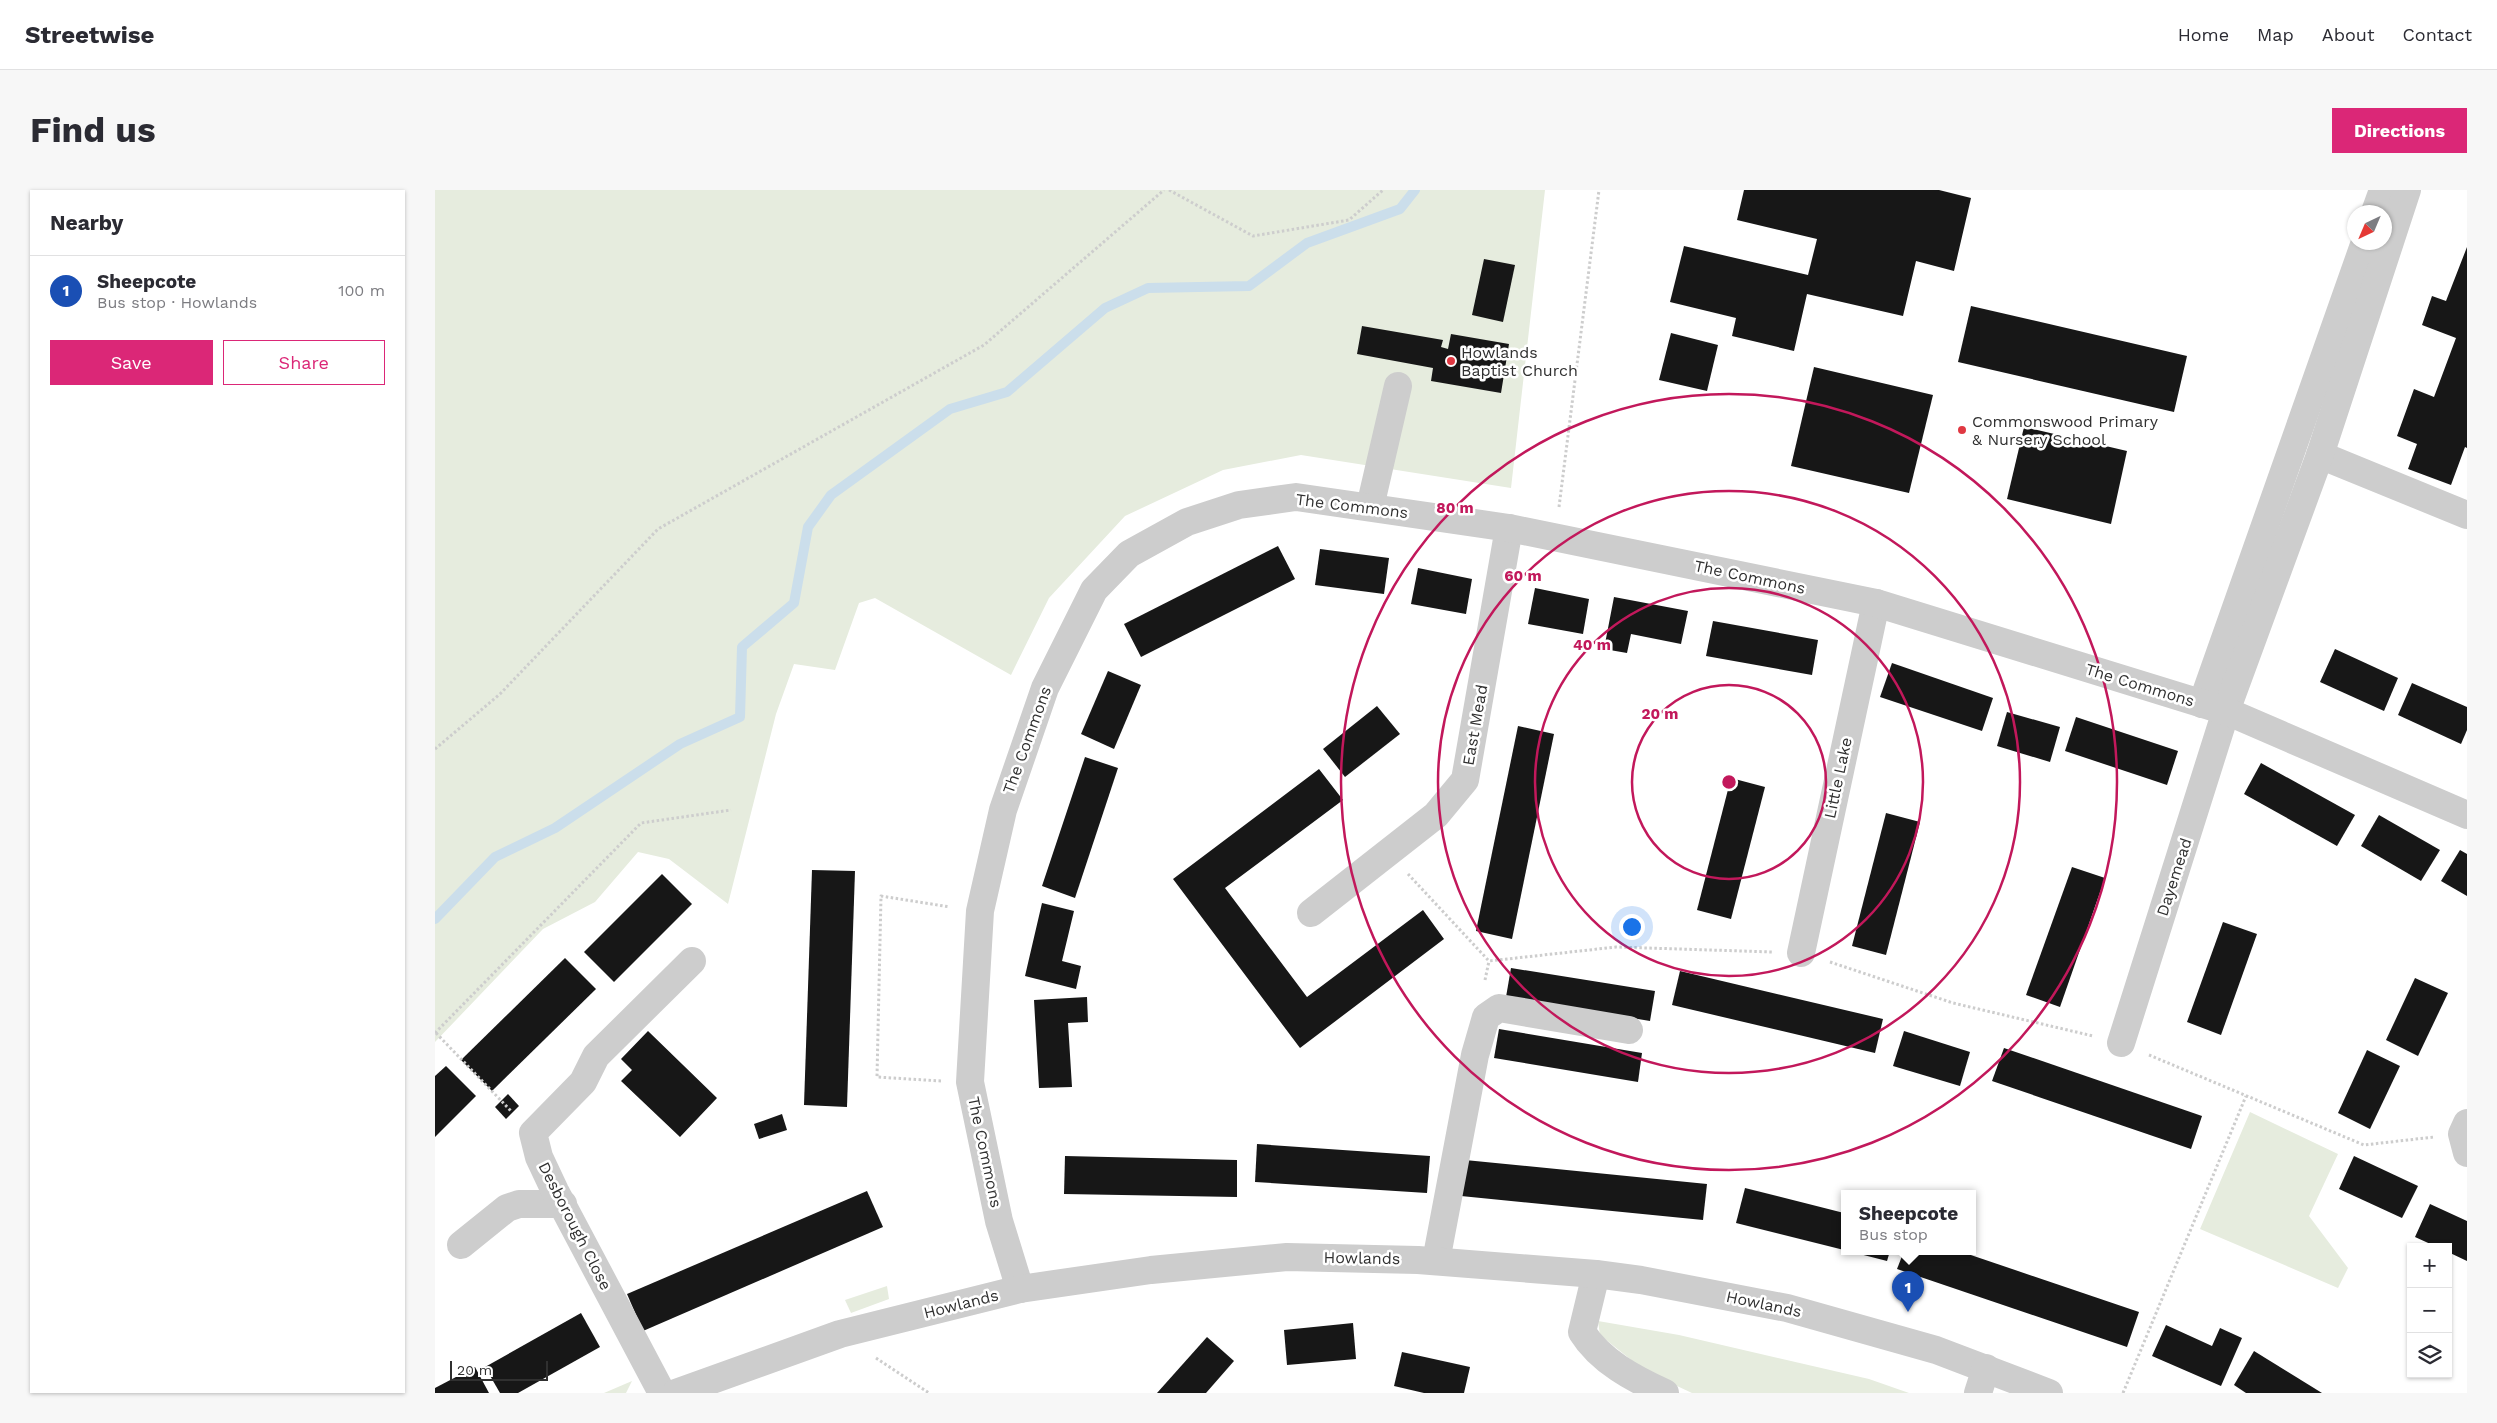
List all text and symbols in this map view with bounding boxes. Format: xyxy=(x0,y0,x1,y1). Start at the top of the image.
text: Streetwise xyxy=(25,21,154,49)
text: Home xyxy=(2178,24,2229,45)
text: Map xyxy=(2257,24,2294,45)
text: About xyxy=(2322,24,2374,45)
text: Contact xyxy=(2402,24,2472,45)
button: Directions xyxy=(2332,108,2467,153)
text: Find us xyxy=(30,109,156,151)
north arrow xyxy=(2347,205,2392,250)
text: Nearby xyxy=(50,210,123,235)
text: Sheepcote xyxy=(97,270,196,293)
text: 1 xyxy=(63,281,69,300)
text: 100 m xyxy=(338,281,385,300)
text: Bus stop · Howlands xyxy=(97,293,257,312)
button: Save xyxy=(50,340,213,385)
button: Share xyxy=(223,340,385,385)
place label: Howlands Baptist Church xyxy=(1461,343,1578,380)
marker: Howlands Baptist Church xyxy=(1445,355,1457,367)
place label: Commonswood Primary & Nursery School xyxy=(1972,412,2159,449)
marker: Commonswood Primary & Nursery School xyxy=(1956,424,1968,436)
street label: The Commons xyxy=(1295,490,1409,522)
text: 80 m xyxy=(1436,499,1474,517)
street label: The Commons xyxy=(1693,556,1807,598)
text: 60 m xyxy=(1504,567,1542,585)
text: 40 m xyxy=(1573,636,1611,654)
street label: The Commons xyxy=(2083,659,2197,711)
street label: East Mead xyxy=(1459,683,1491,767)
street label: The Commons xyxy=(999,684,1055,796)
text: 20 m xyxy=(1641,705,1679,723)
street label: Little Lake xyxy=(1820,736,1856,820)
centre of rings xyxy=(1720,773,1738,791)
street label: Dayemead xyxy=(2152,835,2196,919)
your location xyxy=(1619,914,1645,940)
street label: The Commons xyxy=(964,1095,1006,1209)
street label: Desborough Close xyxy=(534,1159,616,1293)
popup xyxy=(1841,1190,1976,1255)
text: Sheepcote xyxy=(1859,1202,1958,1225)
text: Bus stop xyxy=(1859,1225,1928,1244)
map controls xyxy=(2407,1243,2452,1378)
button: + xyxy=(2407,1243,2452,1288)
street label: Howlands xyxy=(1324,1248,1400,1268)
pin: 1 xyxy=(1892,1271,1924,1312)
street label: Howlands xyxy=(922,1286,1000,1322)
street label: Howlands xyxy=(1725,1287,1803,1321)
button: − xyxy=(2407,1288,2452,1333)
button: layers xyxy=(2407,1333,2452,1378)
scale bar xyxy=(450,1358,547,1381)
text: 20 m xyxy=(457,1362,492,1378)

